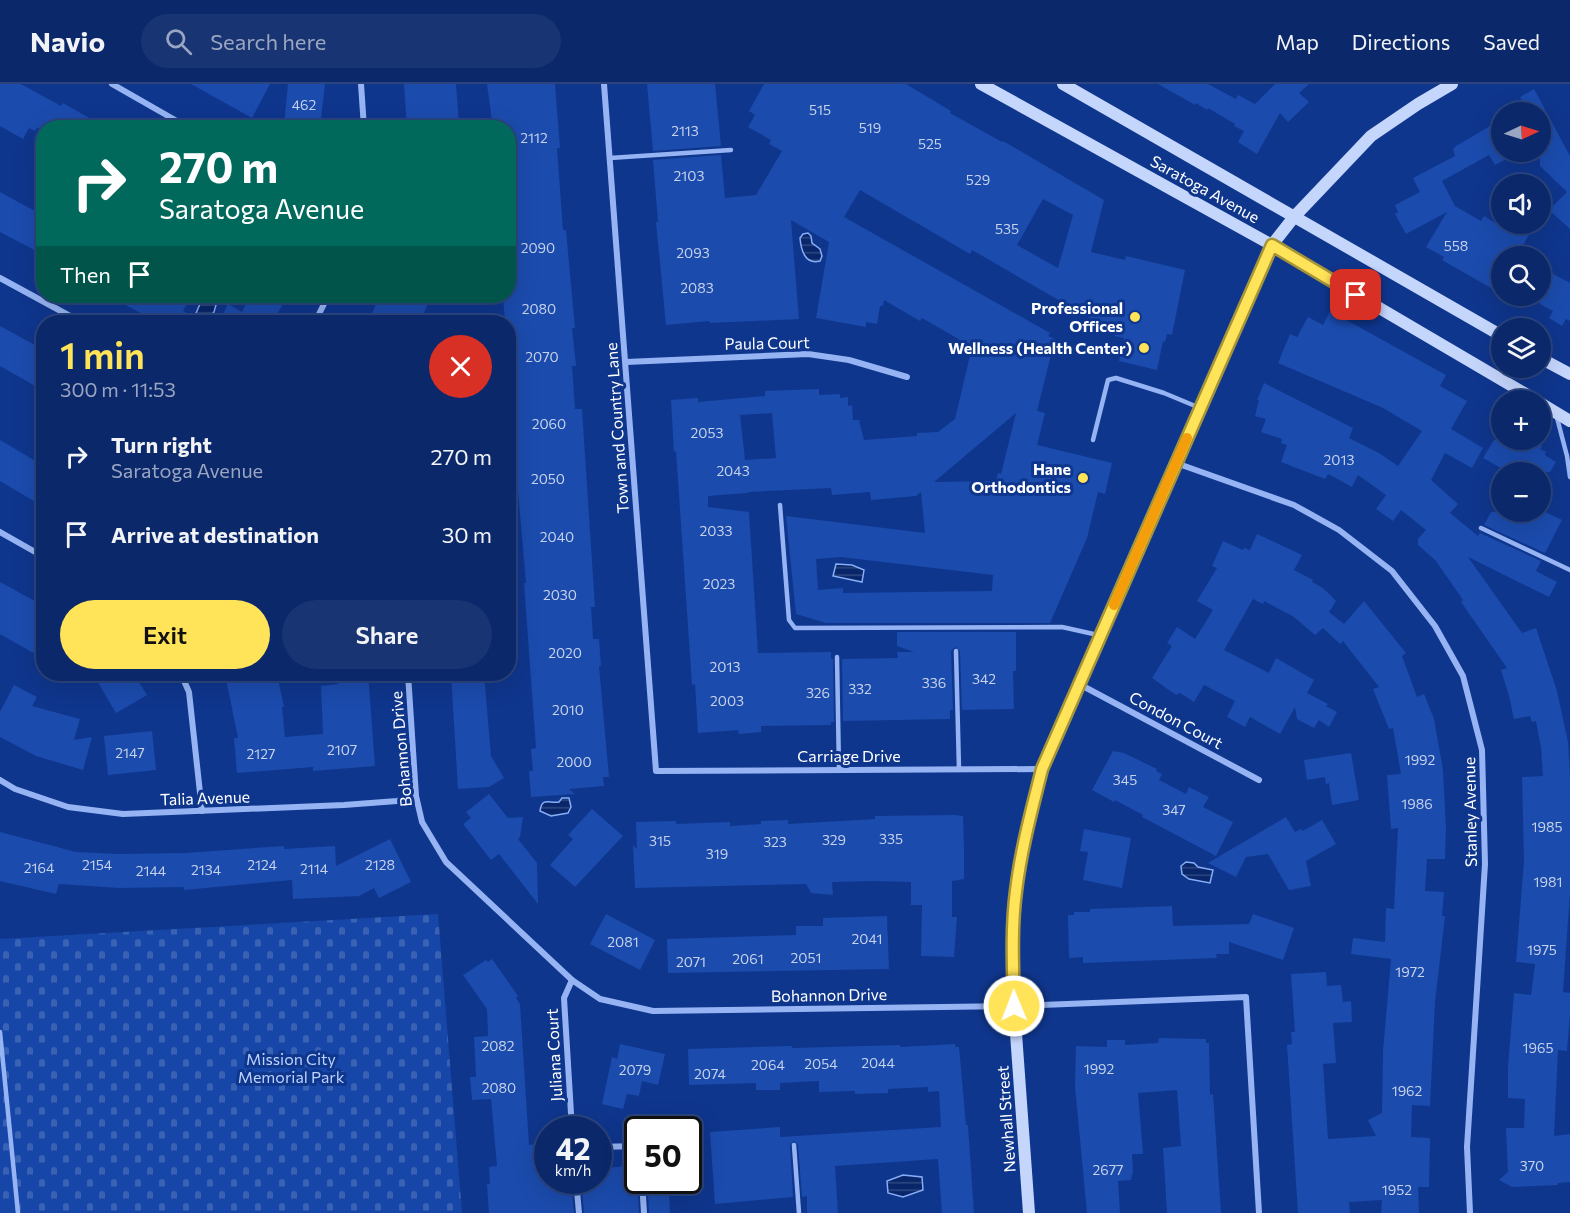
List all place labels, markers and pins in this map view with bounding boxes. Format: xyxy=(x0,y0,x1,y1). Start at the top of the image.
pin xyxy=(1330,269,1381,320)
place label: Professional Offices xyxy=(1031,298,1123,335)
marker: Professional Offices xyxy=(1128,310,1142,324)
place label: Wellness (Health Center) xyxy=(948,338,1132,357)
marker: Wellness (Health Center) xyxy=(1137,341,1151,355)
place label: Hane Orthodontics xyxy=(971,459,1071,496)
marker: Hane Orthodontics xyxy=(1076,471,1090,485)

